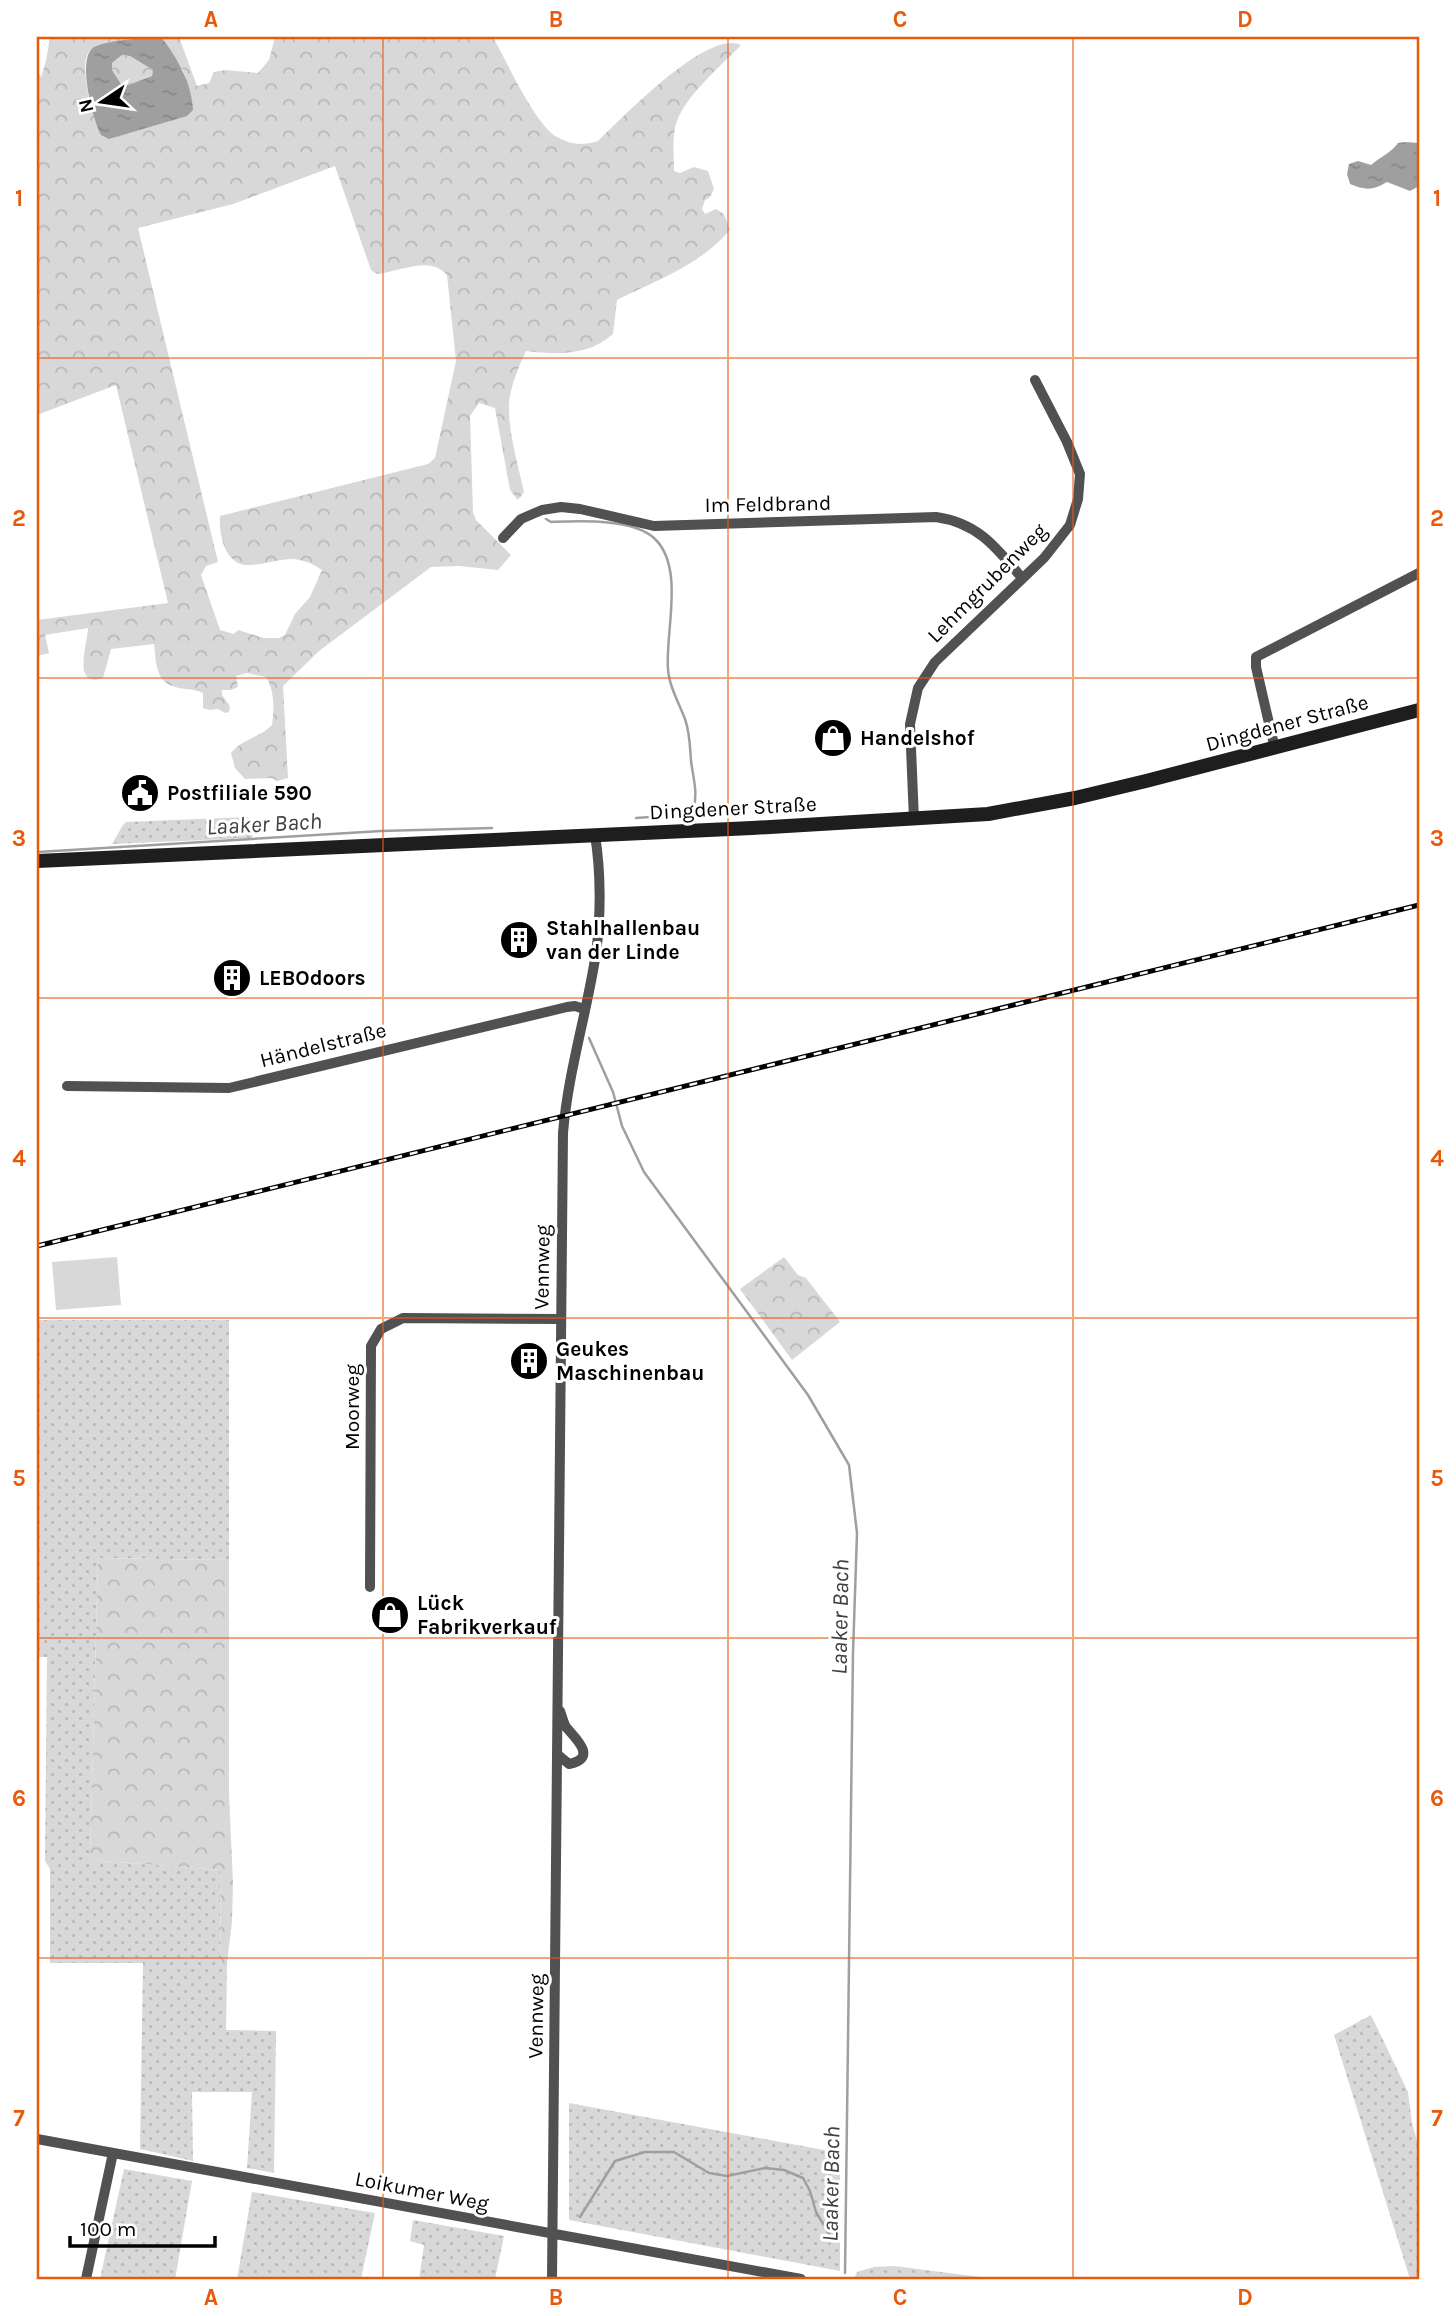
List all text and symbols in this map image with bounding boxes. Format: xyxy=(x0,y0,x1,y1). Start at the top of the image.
text: A xyxy=(204,6,218,33)
text: B xyxy=(549,6,563,33)
text: C xyxy=(893,6,907,33)
text: D xyxy=(1237,6,1253,33)
north arrow xyxy=(66,66,136,136)
text: N xyxy=(74,96,99,115)
text: 1 xyxy=(15,185,23,212)
text: 1 xyxy=(1433,185,1441,212)
street label: Im Feldbrand xyxy=(704,491,832,517)
text: 2 xyxy=(12,505,26,532)
text: 2 xyxy=(1430,505,1444,532)
street label: Lehmgrubenweg xyxy=(922,518,1052,648)
street label: Dingdener Straße xyxy=(1203,690,1371,756)
shop icon: Handelshof xyxy=(812,717,854,759)
place label: Handelshof xyxy=(860,726,975,750)
public building icon: Postfiliale 590 xyxy=(119,772,161,814)
place label: Postfiliale 590 xyxy=(167,781,312,805)
street label: Dingdener Straße xyxy=(649,792,817,824)
water label: Laaker Bach xyxy=(206,807,322,841)
text: 3 xyxy=(12,825,26,852)
text: 3 xyxy=(1430,825,1444,852)
place label: Stahlhallenbau van der Linde xyxy=(546,916,700,964)
building icon: Stahlhallenbau van der Linde xyxy=(498,919,540,961)
building icon: LEBOdoors xyxy=(211,957,253,999)
place label: LEBOdoors xyxy=(259,966,366,990)
street label: Händelstraße xyxy=(257,1018,389,1072)
text: 4 xyxy=(12,1145,26,1172)
text: 4 xyxy=(1430,1145,1444,1172)
street label: Vennweg xyxy=(529,1224,555,1310)
place label: Geukes Maschinenbau xyxy=(556,1337,704,1385)
building icon: Geukes Maschinenbau xyxy=(508,1340,550,1382)
street label: Moorweg xyxy=(340,1364,364,1450)
text: 5 xyxy=(12,1465,26,1492)
text: 5 xyxy=(1430,1465,1444,1492)
water label: Laaker Bach xyxy=(825,1559,855,1675)
place label: Lück Fabrikverkauf xyxy=(417,1591,557,1639)
shop icon: Lück Fabrikverkauf xyxy=(369,1594,411,1636)
text: 6 xyxy=(12,1785,26,1812)
text: 6 xyxy=(1430,1785,1444,1812)
street label: Vennweg xyxy=(523,1973,549,2059)
text: 7 xyxy=(13,2105,25,2132)
text: 7 xyxy=(1431,2105,1443,2132)
water label: Laaker Bach xyxy=(816,2126,846,2242)
street label: Loikumer Weg xyxy=(353,2166,491,2216)
scale bar xyxy=(70,2204,215,2248)
text: 100 m xyxy=(80,2217,137,2241)
text: A xyxy=(204,2284,218,2311)
text: B xyxy=(549,2284,563,2311)
text: C xyxy=(893,2284,907,2311)
text: D xyxy=(1237,2284,1253,2311)

